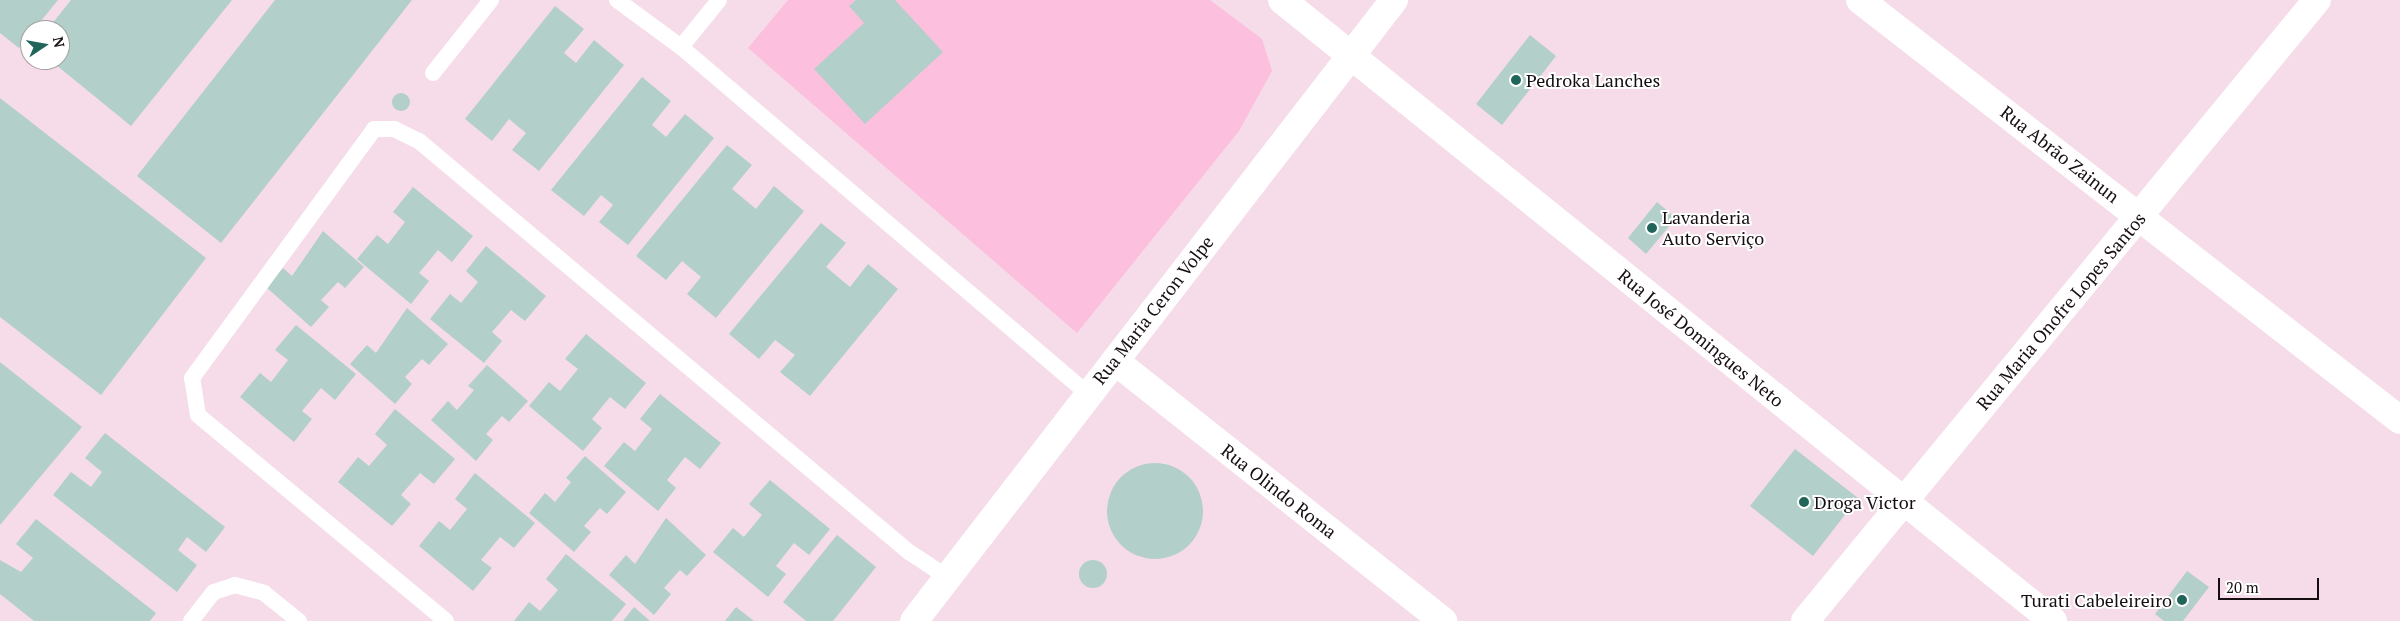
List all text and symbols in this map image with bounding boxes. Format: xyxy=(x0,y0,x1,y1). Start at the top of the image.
north arrow xyxy=(20,20,70,70)
text: N xyxy=(49,35,70,49)
place label: Pedroka Lanches xyxy=(1526,69,1660,91)
marker: Pedroka Lanches xyxy=(1510,74,1522,86)
street label: Rua Abrão Zainun xyxy=(1996,101,2124,207)
place label: Lavanderia Auto Serviço xyxy=(1662,207,1764,250)
street label: Rua Maria Onofre Lopes Santos xyxy=(1972,208,2150,414)
marker: Lavanderia Auto Serviço xyxy=(1646,222,1658,234)
street label: Rua Maria Ceron Volpe xyxy=(1088,231,1218,389)
street label: Rua José Domingues Neto xyxy=(1614,265,1788,411)
street label: Rua Olindo Roma xyxy=(1217,439,1341,543)
place label: Droga Victor xyxy=(1814,491,1916,513)
marker: Droga Victor xyxy=(1798,496,1810,508)
scale bar xyxy=(2220,568,2321,600)
text: 20 m xyxy=(2226,577,2259,597)
place label: Turati Cabeleireiro xyxy=(2021,589,2172,611)
marker: Turati Cabeleireiro xyxy=(2176,594,2188,606)

